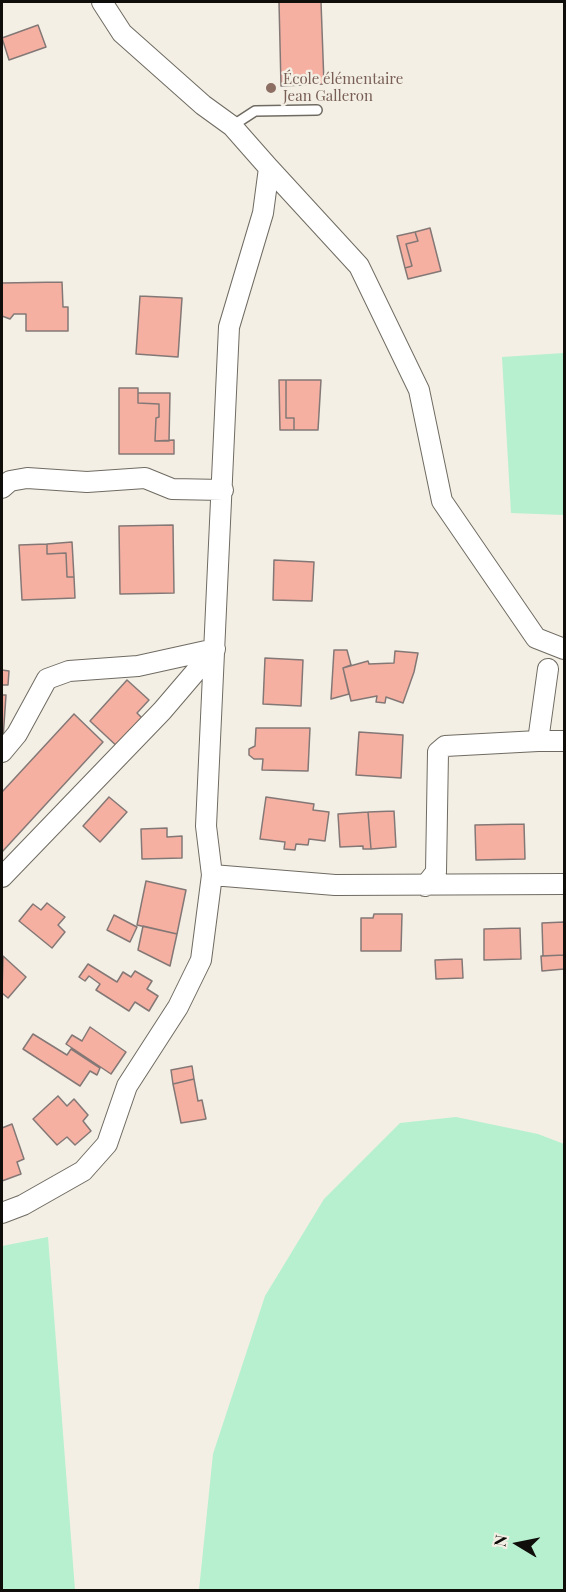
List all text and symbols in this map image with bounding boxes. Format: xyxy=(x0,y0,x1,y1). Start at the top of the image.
place label: École élémentaire Jean Galleron xyxy=(283,70,403,105)
marker: École élémentaire Jean Galleron xyxy=(264,81,278,95)
north arrow xyxy=(488,1514,548,1574)
text: N xyxy=(488,1533,511,1548)

